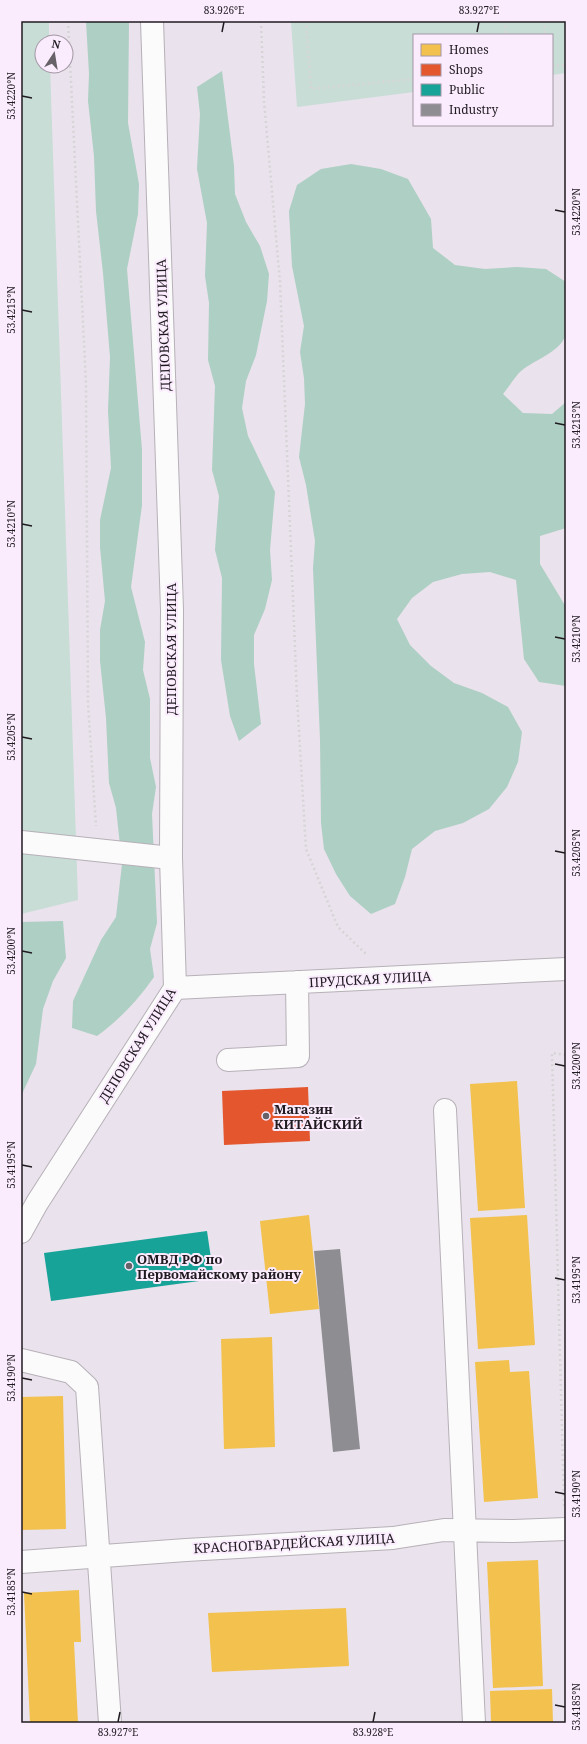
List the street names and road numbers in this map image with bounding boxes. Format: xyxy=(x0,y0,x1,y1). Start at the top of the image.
street label: ДЕПОВСКАЯ УЛИЦА xyxy=(152,258,174,391)
street label: ДЕПОВСКАЯ УЛИЦА xyxy=(162,582,180,715)
street label: ПРУДСКАЯ УЛИЦА xyxy=(308,967,432,991)
street label: ДЕПОВСКАЯ УЛИЦА xyxy=(94,983,180,1106)
street label: КРАСНОГВАРДЕЙСКАЯ УЛИЦА xyxy=(193,1529,396,1557)

